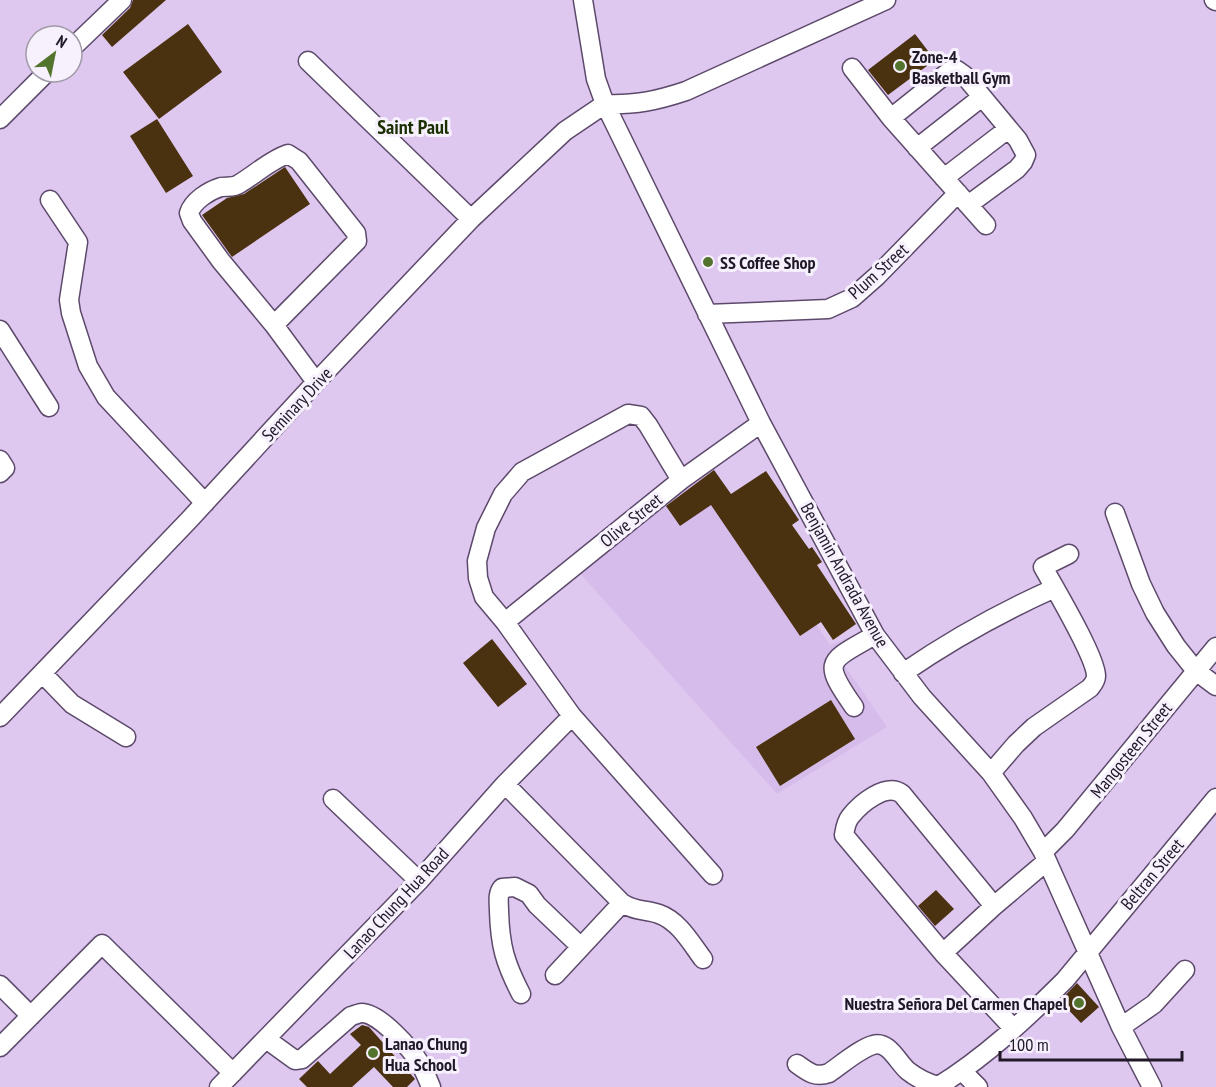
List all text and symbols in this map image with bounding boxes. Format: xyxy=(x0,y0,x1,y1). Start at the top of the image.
north arrow xyxy=(24,24,84,84)
text: N xyxy=(53,31,71,52)
place label: Zone-4 Basketball Gym xyxy=(912,45,1011,89)
marker: Zone-4 Basketball Gym xyxy=(893,59,907,73)
district label: Saint Paul xyxy=(377,114,449,140)
street label: Plum Street xyxy=(843,238,913,304)
place label: SS Coffee Shop xyxy=(720,251,816,274)
marker: SS Coffee Shop xyxy=(701,255,715,269)
street label: Seminary Drive xyxy=(257,362,337,446)
street label: Olive Street xyxy=(595,488,667,552)
street label: Benjamin Andrada Avenue xyxy=(796,499,894,651)
street label: Mangosteen Street xyxy=(1085,697,1177,803)
street label: Beltran Street xyxy=(1115,834,1189,914)
street label: Lanao Chung Hua Road xyxy=(339,843,453,963)
place label: Nuestra Señora Del Carmen Chapel xyxy=(844,992,1068,1015)
marker: Nuestra Señora Del Carmen Chapel xyxy=(1072,996,1086,1010)
scale bar xyxy=(1000,1024,1182,1062)
place label: Lanao Chung Hua School xyxy=(385,1032,467,1076)
text: 100 m xyxy=(1009,1033,1049,1056)
marker: Lanao Chung Hua School xyxy=(366,1046,380,1060)

